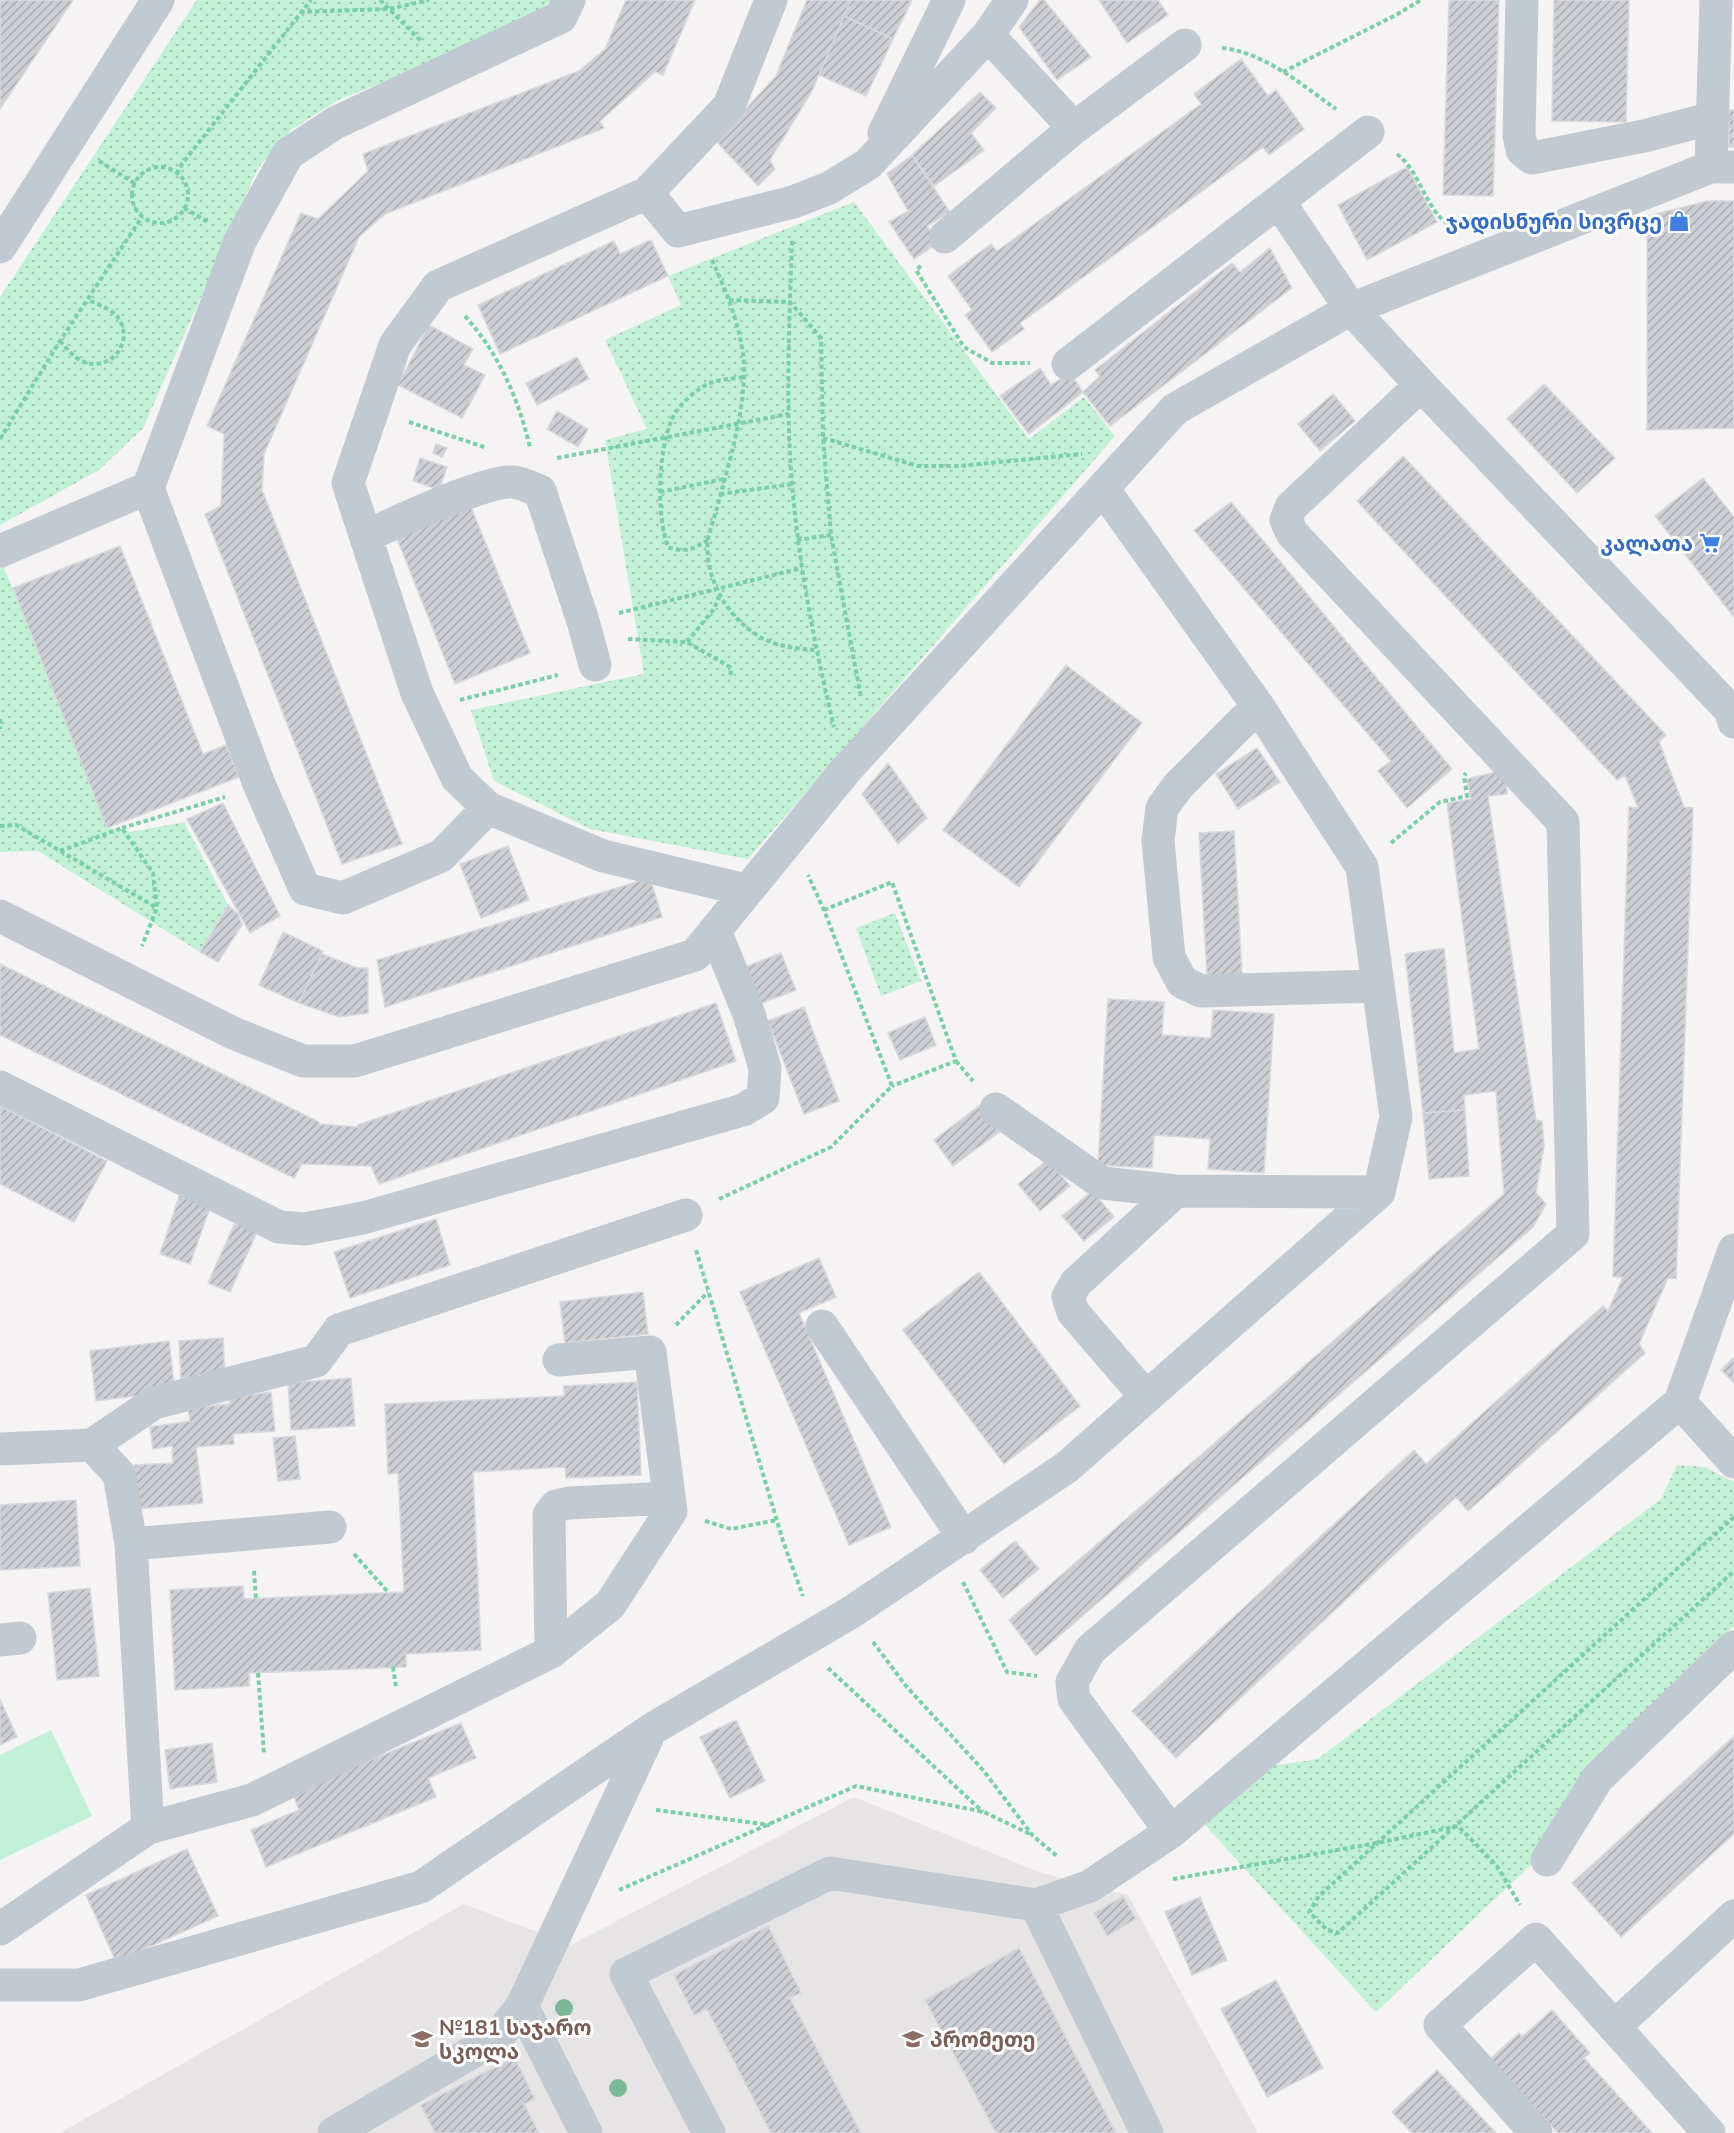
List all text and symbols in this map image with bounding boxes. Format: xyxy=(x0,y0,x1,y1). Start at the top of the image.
place label: ჯადისნური სივრცე xyxy=(1446,208,1662,235)
shop icon: ჯადისნური სივრცე xyxy=(1667,209,1691,233)
place label: კალათა xyxy=(1600,530,1693,557)
supermarket icon: კალათა xyxy=(1698,531,1722,555)
place label: №181 საჯარო სკოლა xyxy=(439,2014,592,2065)
place label: პრომეთე xyxy=(930,2026,1036,2052)
school or university icon: №181 საჯარო სკოლა xyxy=(410,2027,434,2051)
school or university icon: პრომეთე xyxy=(901,2027,925,2051)

